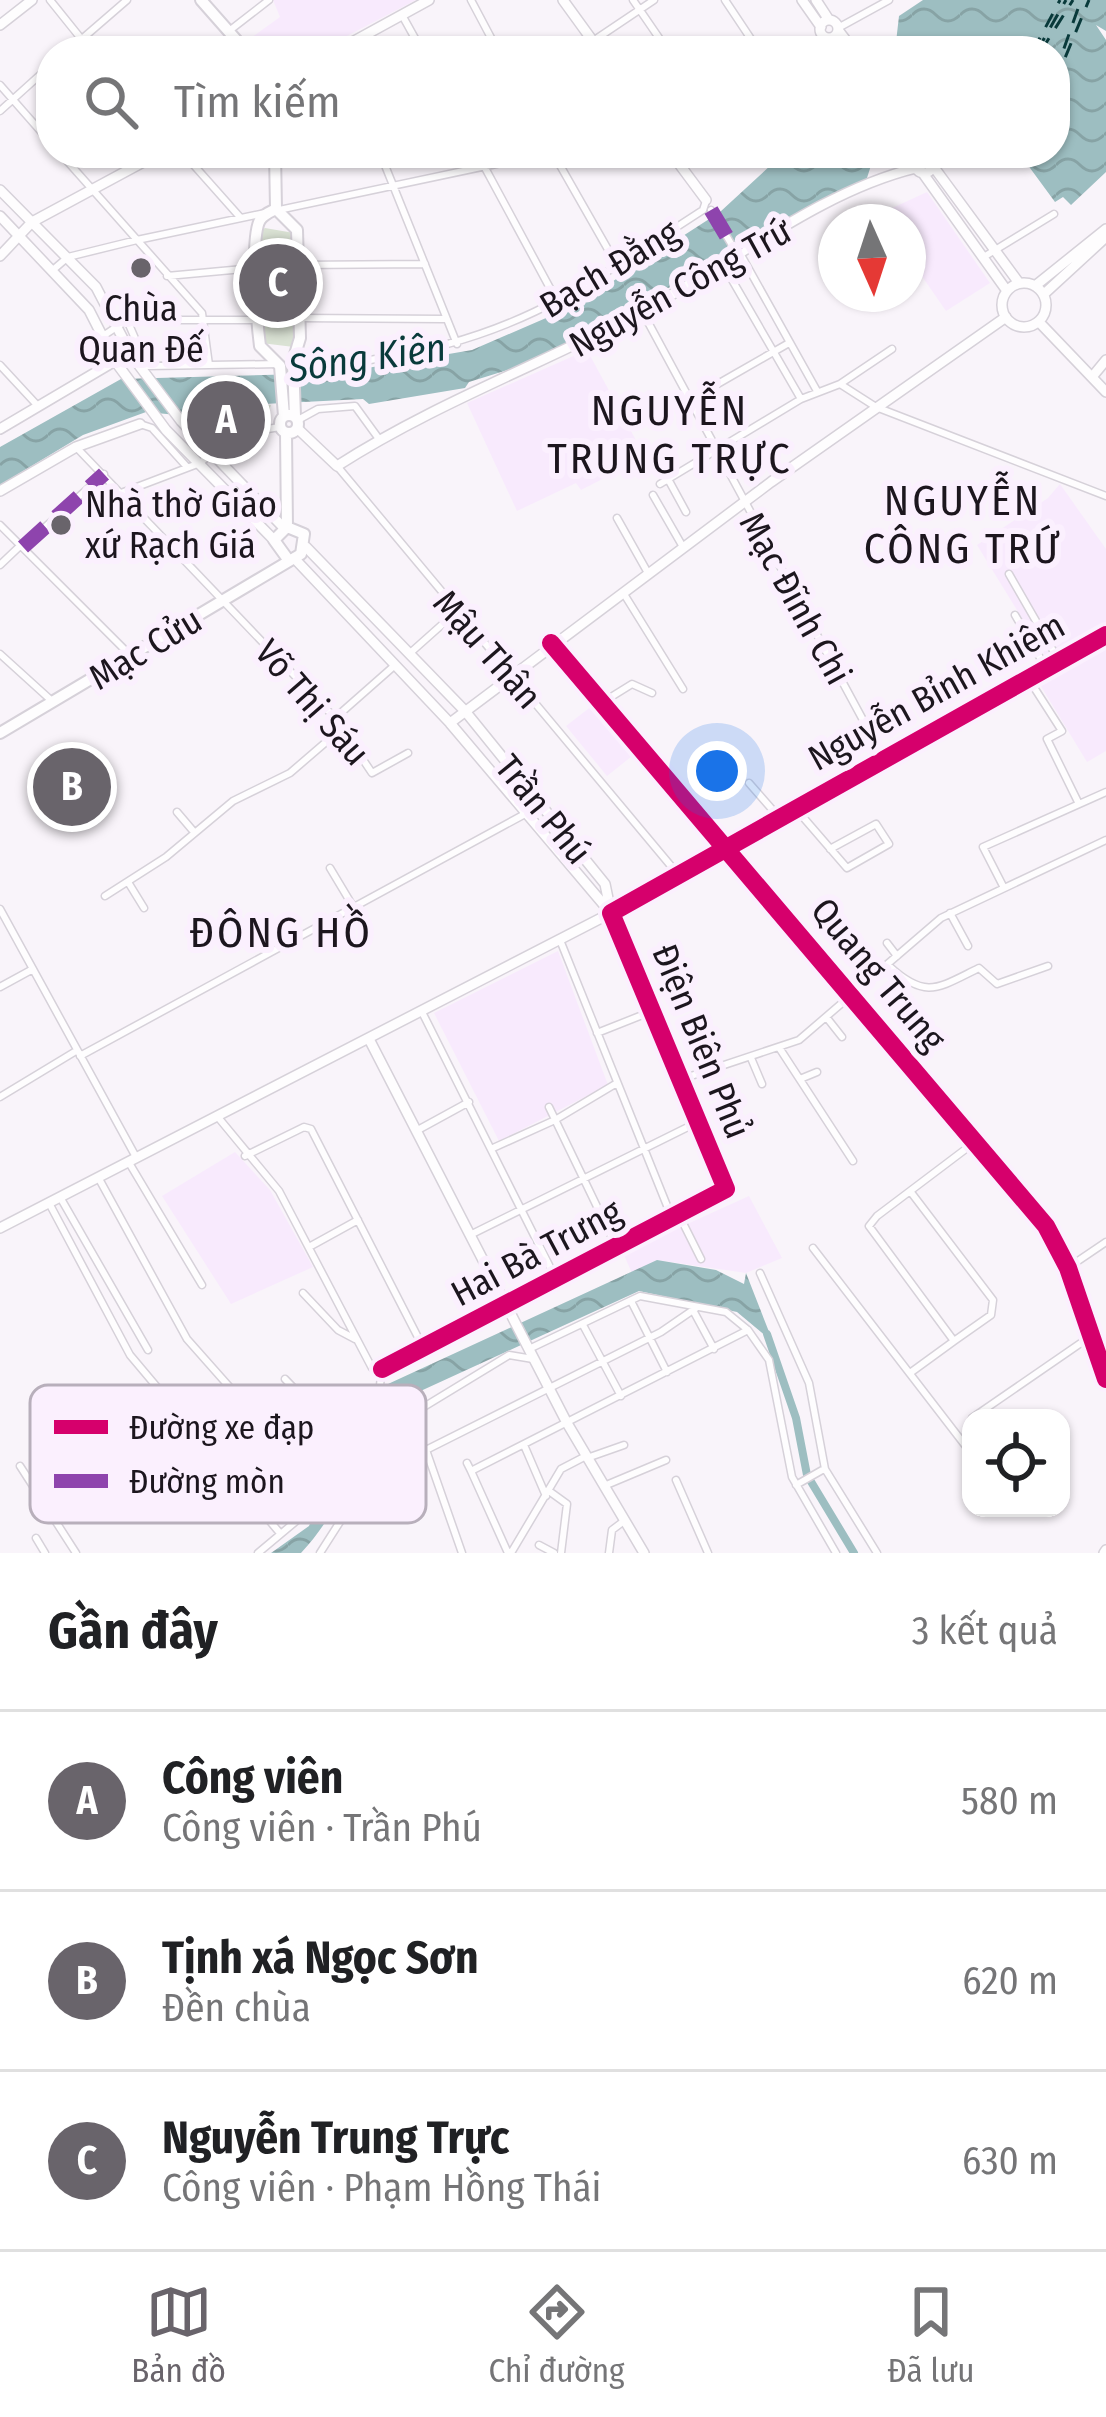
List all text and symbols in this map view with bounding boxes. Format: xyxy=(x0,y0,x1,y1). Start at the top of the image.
search box xyxy=(36,36,1070,168)
icon: search xyxy=(78,69,144,135)
text: Tìm kiếm xyxy=(174,75,341,129)
north arrow xyxy=(818,204,926,312)
street label: Bạch Đằng xyxy=(531,209,687,328)
street label: Nguyễn Công Trứ xyxy=(562,209,799,367)
pin: C xyxy=(239,238,317,328)
marker: Chùa Quan Đế xyxy=(128,255,154,281)
place label: Chùa Quan Đế xyxy=(78,287,204,372)
water label: Sông Kiên xyxy=(284,324,449,392)
pin: A xyxy=(187,375,265,465)
district label: NGUYỄN TRUNG TRỰC xyxy=(547,381,793,484)
district label: NGUYỄN CÔNG TRỨ xyxy=(864,471,1062,574)
place label: Nhà thờ Giáo xứ Rạch Giá xyxy=(85,483,277,568)
street label: Mạc Đĩnh Chi xyxy=(730,505,860,692)
marker: Nhà thờ Giáo xứ Rạch Giá xyxy=(48,512,74,538)
street label: Mậu Thân xyxy=(424,581,551,718)
street label: Mạc Cửu xyxy=(81,598,210,700)
street label: Nguyễn Bỉnh Khiêm xyxy=(801,603,1072,780)
street label: Võ Thị Sáu xyxy=(246,631,379,775)
your location xyxy=(687,741,747,801)
pin: B xyxy=(33,742,111,832)
street label: Trần Phú xyxy=(486,746,601,873)
street label: Quang Trung xyxy=(802,889,955,1060)
district label: ĐÔNG HỒ xyxy=(189,903,373,958)
street label: Điện Biên Phủ xyxy=(642,938,760,1145)
street label: Hai Bà Trưng xyxy=(444,1190,629,1316)
legend xyxy=(30,1385,426,1523)
text: Đường xe đạp xyxy=(129,1408,314,1448)
map controls xyxy=(962,1409,1070,1517)
button: locate xyxy=(962,1409,1070,1517)
text: Đường mòn xyxy=(129,1462,285,1502)
text: Gần đây xyxy=(48,1600,218,1662)
text: 3 kết quả xyxy=(912,1608,1058,1654)
text: Công viên xyxy=(162,1751,343,1805)
text: A xyxy=(76,1778,98,1824)
text: 580 m xyxy=(961,1778,1058,1824)
text: Công viên · Trần Phú xyxy=(162,1805,482,1851)
text: Tịnh xá Ngọc Sơn xyxy=(162,1931,479,1985)
text: B xyxy=(76,1958,98,2004)
text: 620 m xyxy=(962,1958,1058,2004)
text: Đền chùa xyxy=(162,1985,311,2031)
text: Nguyễn Trung Trực xyxy=(162,2111,509,2165)
text: C xyxy=(77,2138,97,2184)
text: 630 m xyxy=(962,2138,1058,2184)
text: Công viên · Phạm Hồng Thái xyxy=(162,2165,601,2211)
tab: Bản đồ xyxy=(131,2279,226,2391)
tab: Chỉ đường xyxy=(489,2279,625,2391)
tab: Đã lưu xyxy=(887,2279,975,2391)

